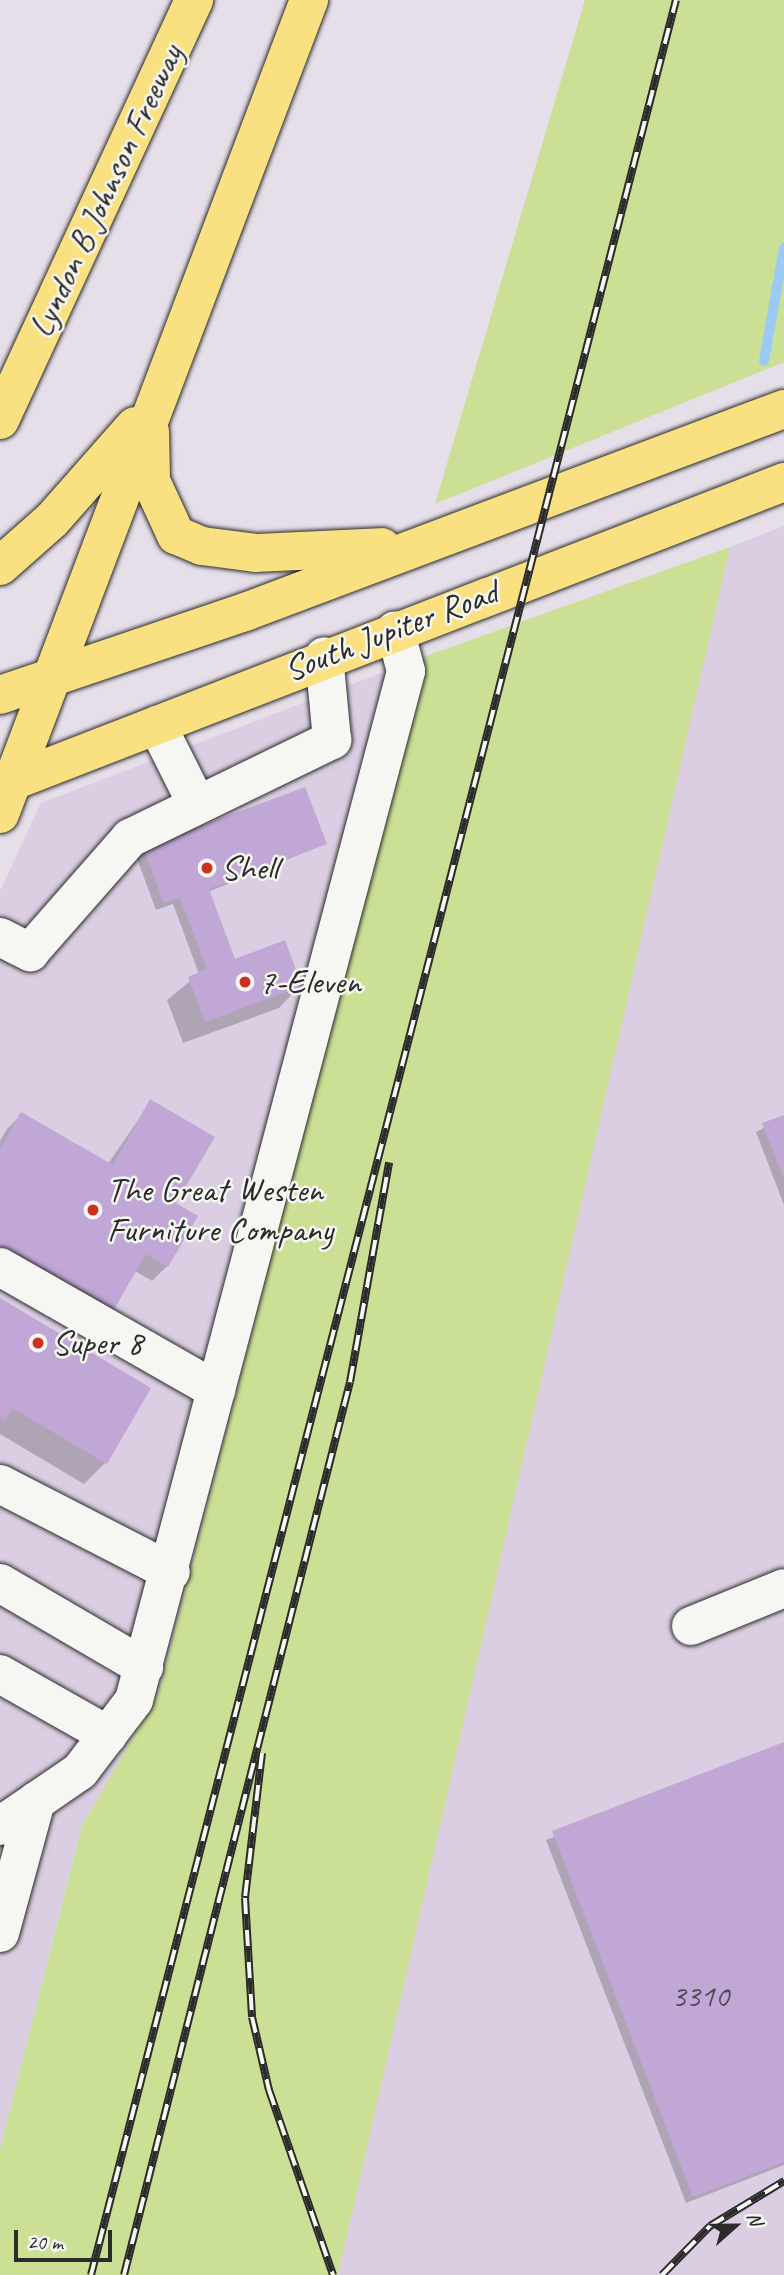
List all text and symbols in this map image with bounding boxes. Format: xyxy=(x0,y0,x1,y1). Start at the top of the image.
street label: Lyndon B Johnson Freeway xyxy=(20,38,192,344)
street label: South Jupiter Road xyxy=(279,571,503,691)
place label: Shell xyxy=(221,847,278,889)
marker: Shell xyxy=(199,860,215,876)
place label: 7-Eleven xyxy=(259,961,361,1003)
marker: 7-Eleven xyxy=(237,974,253,990)
place label: The Great Westen Furniture Company xyxy=(107,1169,331,1251)
marker: The Great Westen Furniture Company xyxy=(85,1202,101,1218)
place label: Super 8 xyxy=(52,1322,143,1364)
marker: Super 8 xyxy=(30,1335,46,1351)
house number: 3310 xyxy=(671,1977,729,2015)
north arrow xyxy=(700,2191,770,2261)
text: N xyxy=(741,2209,768,2228)
scale bar xyxy=(18,2216,116,2260)
text: 20 m xyxy=(27,2229,63,2255)

